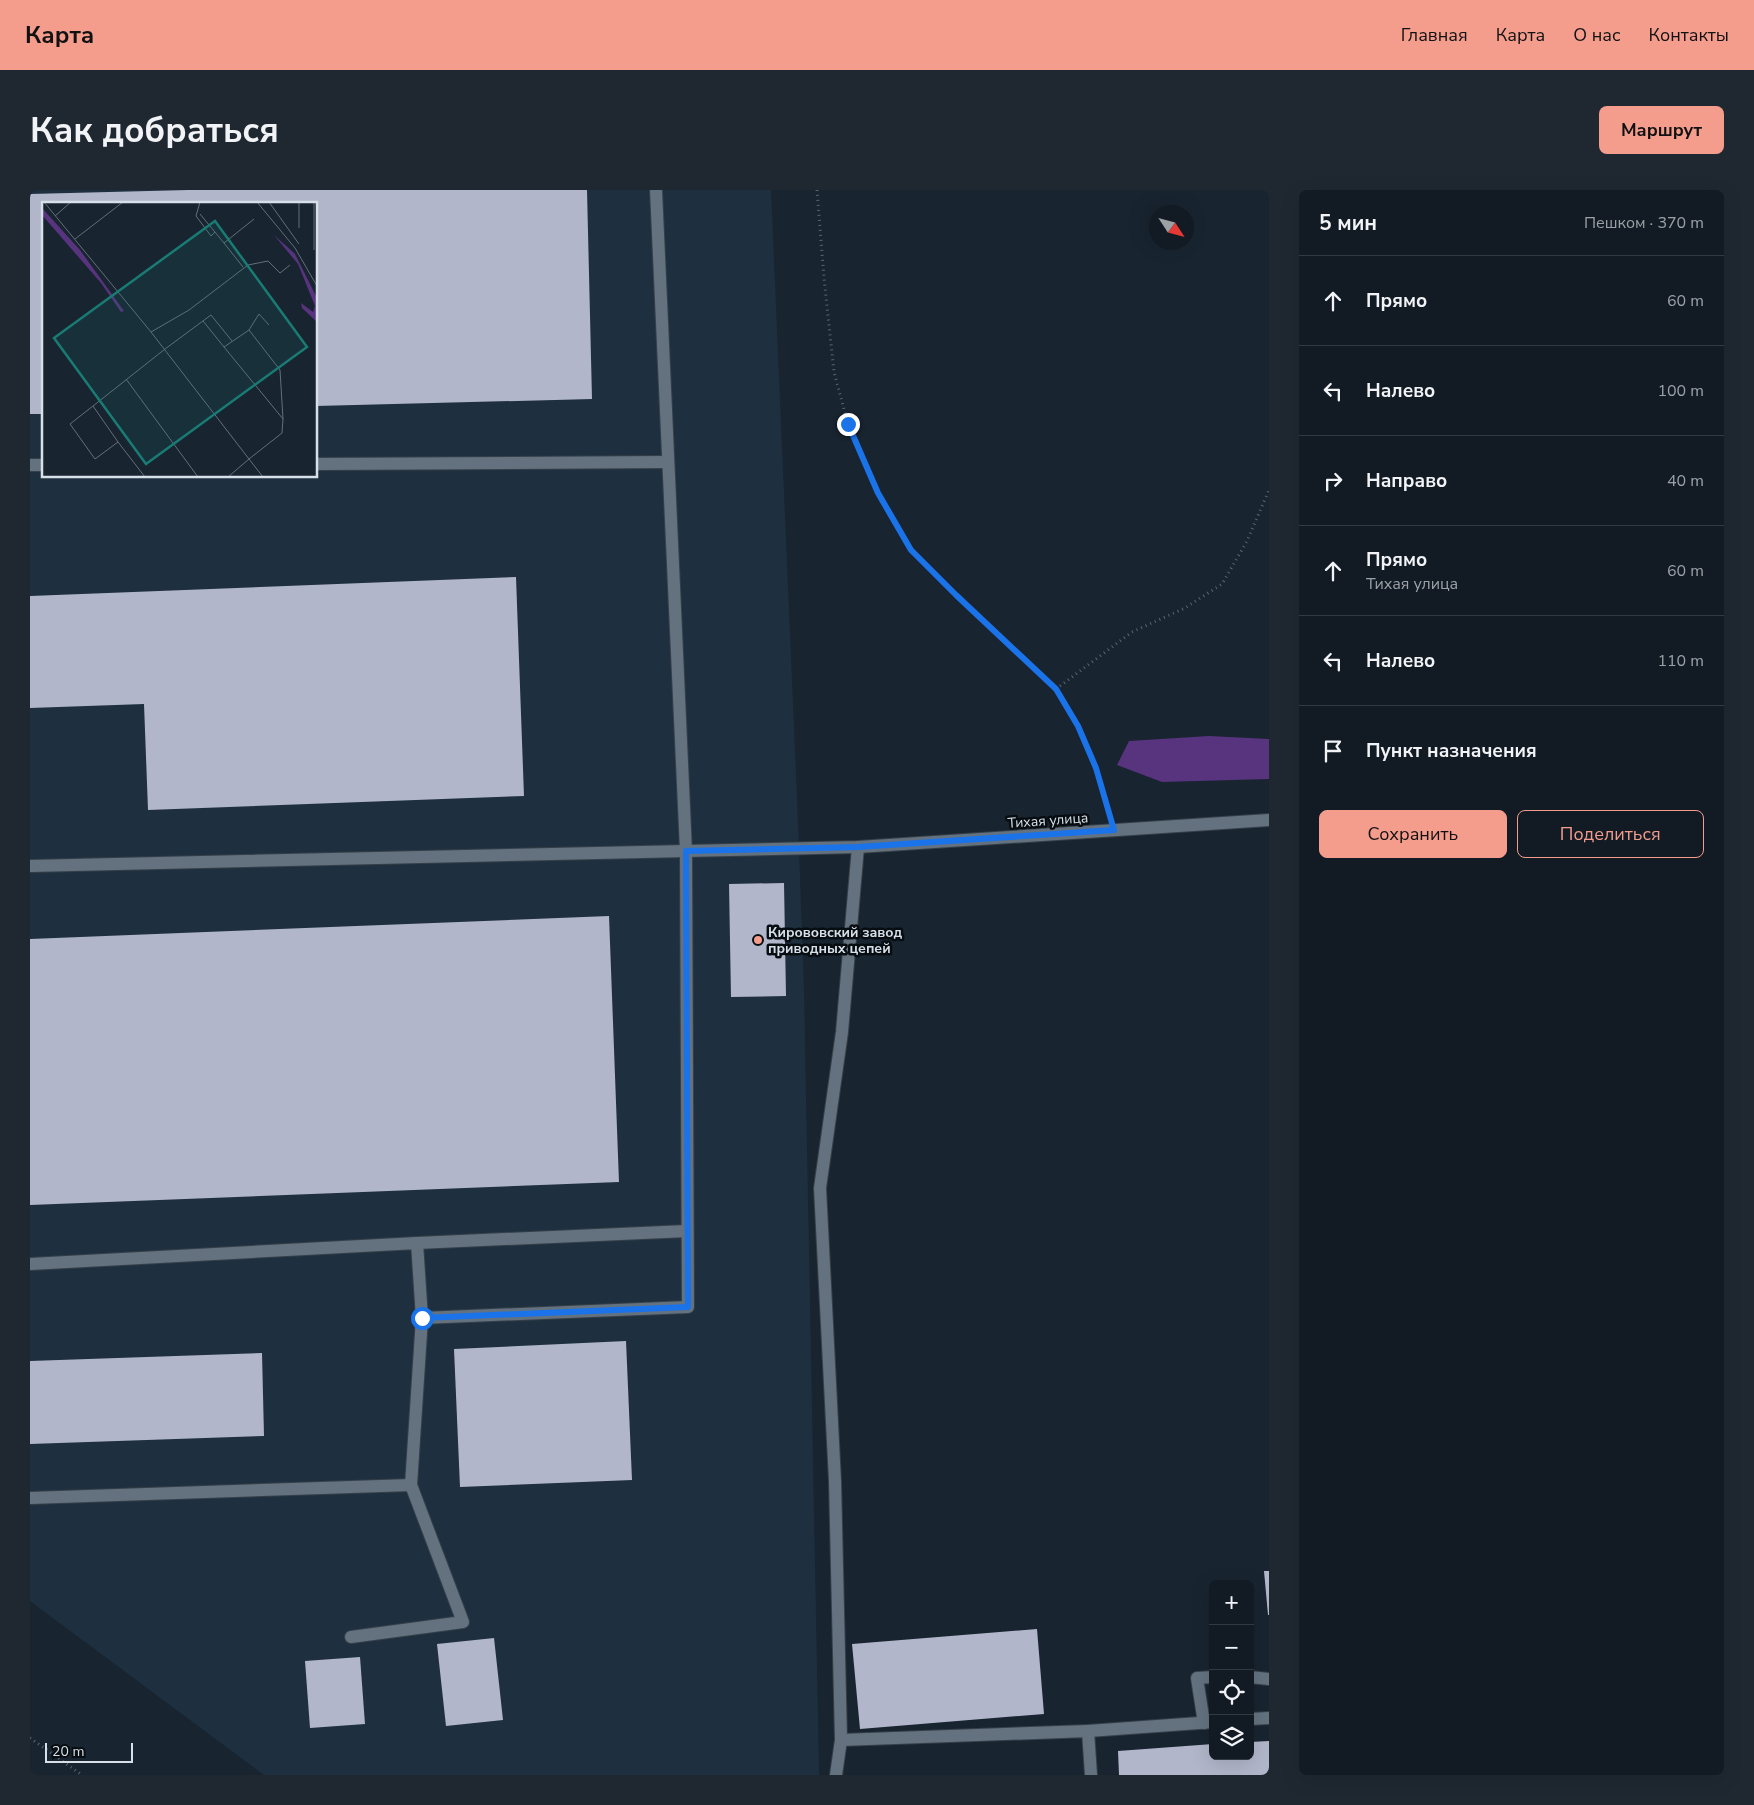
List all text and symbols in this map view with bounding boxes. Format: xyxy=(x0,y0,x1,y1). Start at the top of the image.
text: Карта xyxy=(25,19,94,51)
text: Главная xyxy=(1401,23,1468,47)
text: Карта xyxy=(1496,23,1545,47)
text: О нас xyxy=(1573,23,1621,47)
text: Контакты xyxy=(1649,23,1729,47)
button: Маршрут xyxy=(1599,106,1724,154)
text: Как добраться xyxy=(30,107,279,154)
inset map xyxy=(42,202,318,478)
north arrow xyxy=(1149,205,1194,250)
text: 5 мин xyxy=(1319,209,1377,237)
text: Пешком · 370 m xyxy=(1584,212,1704,234)
icon: ahead xyxy=(1319,287,1347,315)
text: Прямо xyxy=(1366,288,1427,314)
text: 60 m xyxy=(1667,290,1704,312)
icon: left xyxy=(1319,377,1347,405)
text: Налево xyxy=(1366,378,1435,404)
text: 100 m xyxy=(1657,380,1704,402)
route end xyxy=(837,413,860,436)
icon: right xyxy=(1319,467,1347,495)
text: Направо xyxy=(1366,468,1447,494)
text: 40 m xyxy=(1667,470,1704,492)
text: Прямо xyxy=(1366,547,1427,573)
icon: ahead xyxy=(1319,557,1347,585)
text: 60 m xyxy=(1667,560,1704,582)
text: Тихая улица xyxy=(1366,573,1458,595)
icon: left xyxy=(1319,647,1347,675)
text: Налево xyxy=(1366,648,1435,674)
text: 110 m xyxy=(1657,650,1704,672)
icon: arrive xyxy=(1319,737,1347,765)
text: Пункт назначения xyxy=(1366,738,1537,764)
street label: Тихая улица xyxy=(1007,808,1089,833)
button: Сохранить xyxy=(1319,810,1507,858)
button: Поделиться xyxy=(1517,810,1704,858)
place label: Кирововский завод приводных цепей xyxy=(768,923,903,958)
marker: Кирововский завод приводных цепей xyxy=(752,934,764,946)
route start xyxy=(411,1307,434,1330)
map controls xyxy=(1209,1580,1254,1760)
button: + xyxy=(1209,1580,1254,1625)
button: − xyxy=(1209,1625,1254,1670)
button: locate xyxy=(1209,1670,1254,1715)
button: layers xyxy=(1209,1715,1254,1760)
scale bar xyxy=(45,1740,132,1763)
text: 20 m xyxy=(52,1742,84,1761)

